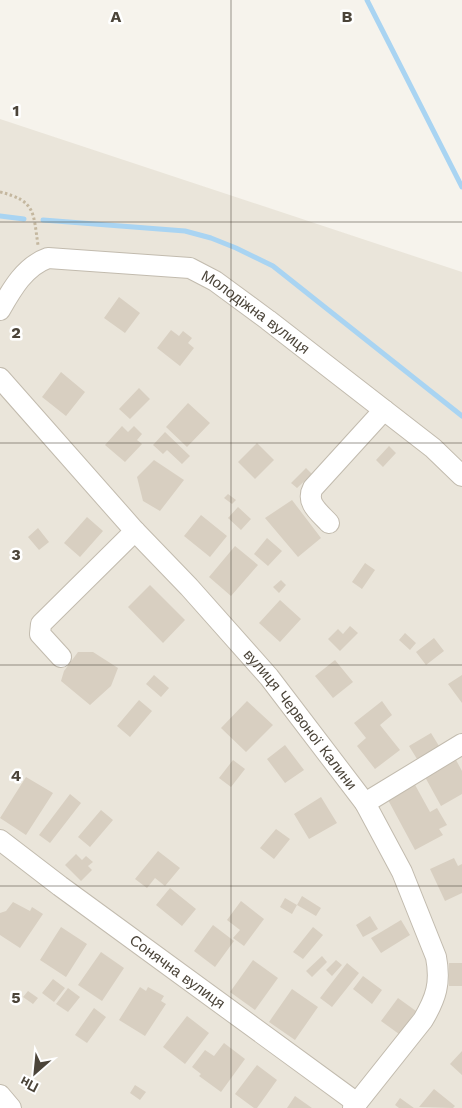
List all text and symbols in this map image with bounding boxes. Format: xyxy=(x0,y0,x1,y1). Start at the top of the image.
text: A xyxy=(111,7,122,26)
text: B xyxy=(342,7,353,26)
text: 1 xyxy=(13,101,19,120)
street label: Молодіжна вулиця xyxy=(198,267,313,358)
text: 2 xyxy=(11,323,21,342)
text: 3 xyxy=(11,545,21,564)
street label: вулиця Червоної Калини xyxy=(240,646,361,793)
text: 4 xyxy=(11,766,21,785)
street label: Сонячна вулиця xyxy=(126,931,229,1013)
text: 5 xyxy=(11,988,21,1007)
north arrow xyxy=(10,1048,60,1098)
text: Пн xyxy=(17,1073,41,1096)

